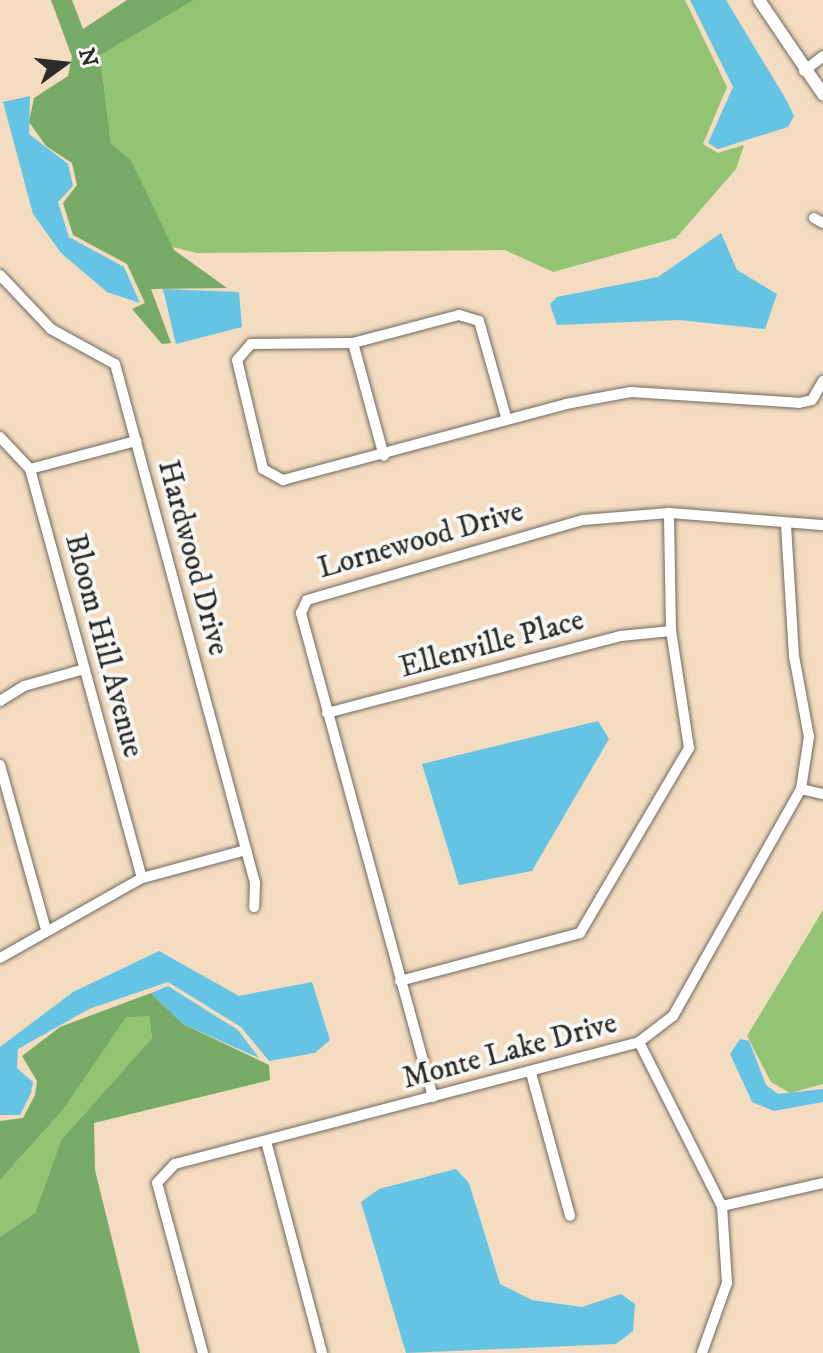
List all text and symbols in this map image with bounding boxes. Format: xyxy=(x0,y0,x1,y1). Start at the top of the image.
north arrow xyxy=(24,24,104,104)
text: N xyxy=(72,45,103,70)
street label: Hardwood Drive xyxy=(149,457,235,659)
street label: Lornewood Drive xyxy=(314,495,528,587)
street label: Bloom Hill Avenue xyxy=(56,530,150,762)
street label: Ellenville Place xyxy=(396,603,588,687)
street label: Monte Lake Drive xyxy=(399,1006,621,1098)

